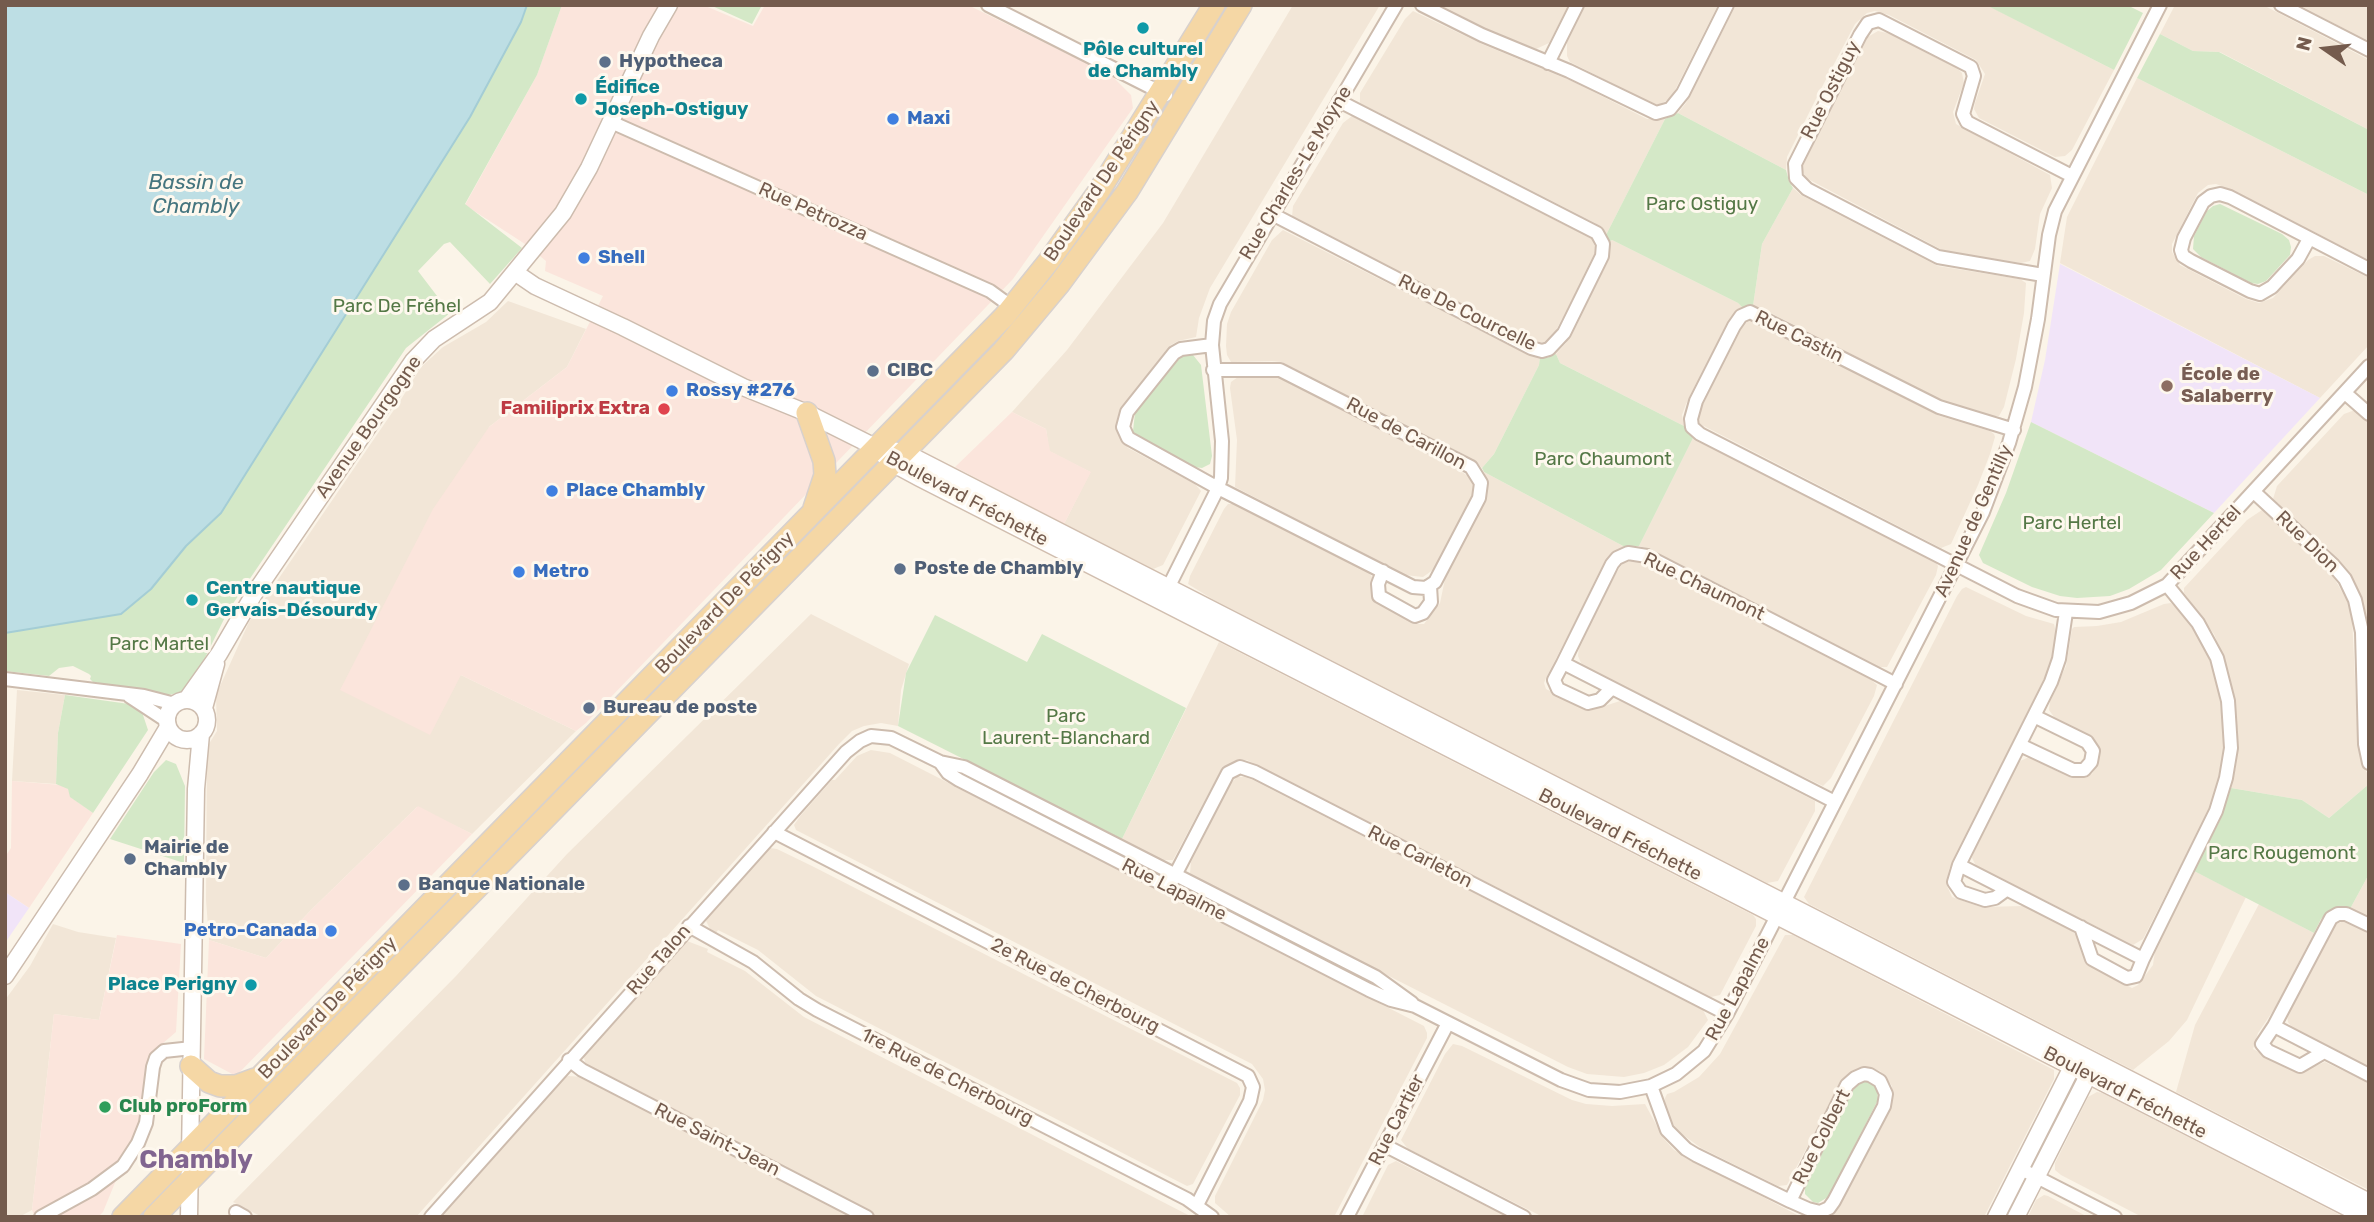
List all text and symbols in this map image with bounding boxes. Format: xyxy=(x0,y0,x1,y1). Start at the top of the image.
north arrow xyxy=(2290,14,2360,84)
marker: Pôle culturel de Chambly xyxy=(1135,20,1151,36)
text: N xyxy=(2291,34,2317,53)
street label: Rue Ostiguy xyxy=(1797,37,1865,143)
place label: Pôle culturel de Chambly xyxy=(1083,39,1203,83)
place label: Hypotheca xyxy=(619,51,723,73)
marker: Hypotheca xyxy=(597,54,613,70)
place label: Édifice Joseph-Ostiguy xyxy=(595,77,748,121)
street label: Rue Charles-Le Moyne xyxy=(1235,82,1357,264)
marker: Édifice Joseph-Ostiguy xyxy=(573,91,589,107)
street label: Boulevard De Périgny xyxy=(1040,96,1164,266)
place label: Maxi xyxy=(907,108,951,130)
marker: Maxi xyxy=(885,111,901,127)
water label: Bassin de Chambly xyxy=(148,170,244,220)
street label: Rue Petrozza xyxy=(755,178,871,246)
park label: Parc Ostiguy xyxy=(1646,194,1758,216)
place label: Shell xyxy=(598,247,645,269)
marker: Shell xyxy=(576,250,592,266)
street label: Rue De Courcelle xyxy=(1394,270,1540,356)
park label: Parc De Fréhel xyxy=(333,296,461,318)
street label: Rue Castin xyxy=(1751,306,1847,368)
street label: Avenue Bourgogne xyxy=(311,351,427,503)
place label: CIBC xyxy=(887,360,933,382)
marker: CIBC xyxy=(865,363,881,379)
place label: École de Salaberry xyxy=(2181,364,2273,408)
marker: École de Salaberry xyxy=(2159,378,2175,394)
place label: Rossy #276 xyxy=(686,380,795,402)
marker: Rossy #276 xyxy=(664,383,680,399)
street label: Rue de Carillon xyxy=(1342,393,1470,475)
place label: Familiprix Extra xyxy=(501,398,650,420)
marker: Familiprix Extra xyxy=(656,401,672,417)
street label: Avenue de Gentilly xyxy=(1930,441,2018,601)
street label: Boulevard Fréchette xyxy=(882,447,1052,551)
park label: Parc Chaumont xyxy=(1534,449,1672,471)
place label: Place Chambly xyxy=(566,480,705,502)
marker: Place Chambly xyxy=(544,483,560,499)
street label: Rue Hertel xyxy=(2166,501,2246,585)
street label: Rue Dion xyxy=(2271,506,2343,578)
park label: Parc Hertel xyxy=(2023,513,2121,535)
street label: Boulevard De Périgny xyxy=(651,527,799,679)
street label: Rue Chaumont xyxy=(1640,548,1768,626)
place label: Poste de Chambly xyxy=(914,558,1083,580)
place label: Metro xyxy=(533,561,589,583)
marker: Poste de Chambly xyxy=(892,561,908,577)
marker: Metro xyxy=(511,564,527,580)
place label: Centre nautique Gervais-Désourdy xyxy=(206,578,378,622)
marker: Centre nautique Gervais-Désourdy xyxy=(184,592,200,608)
park label: Parc Martel xyxy=(109,634,209,656)
place label: Bureau de poste xyxy=(603,697,757,719)
marker: Bureau de poste xyxy=(581,700,597,716)
park label: Parc Laurent-Blanchard xyxy=(982,706,1150,750)
street label: Boulevard Fréchette xyxy=(1535,784,1705,886)
street label: Rue Carleton xyxy=(1364,821,1476,893)
place label: Mairie de Chambly xyxy=(144,837,229,881)
park label: Parc Rougemont xyxy=(2208,843,2356,865)
marker: Mairie de Chambly xyxy=(122,851,138,867)
street label: Rue Lapalme xyxy=(1118,854,1230,926)
place label: Banque Nationale xyxy=(418,874,585,896)
marker: Banque Nationale xyxy=(396,877,412,893)
place label: Petro-Canada xyxy=(184,920,317,942)
street label: Rue Talon xyxy=(622,920,696,1000)
marker: Petro-Canada xyxy=(323,923,339,939)
street label: Boulevard De Périgny xyxy=(254,932,402,1084)
street label: Rue Lapalme xyxy=(1701,933,1775,1045)
street label: 2e Rue de Cherbourg xyxy=(987,934,1163,1038)
place label: Place Perigny xyxy=(108,974,237,996)
marker: Place Perigny xyxy=(243,977,259,993)
street label: 1re Rue de Cherbourg xyxy=(857,1024,1037,1130)
street label: Boulevard Fréchette xyxy=(2040,1042,2210,1144)
street label: Rue Cartier xyxy=(1364,1071,1430,1169)
street label: Rue Colbert xyxy=(1788,1086,1856,1188)
place label: Club proForm xyxy=(119,1096,247,1118)
street label: Rue Saint-Jean xyxy=(650,1098,784,1182)
marker: Club proForm xyxy=(97,1099,113,1115)
district label: Chambly xyxy=(139,1144,253,1176)

